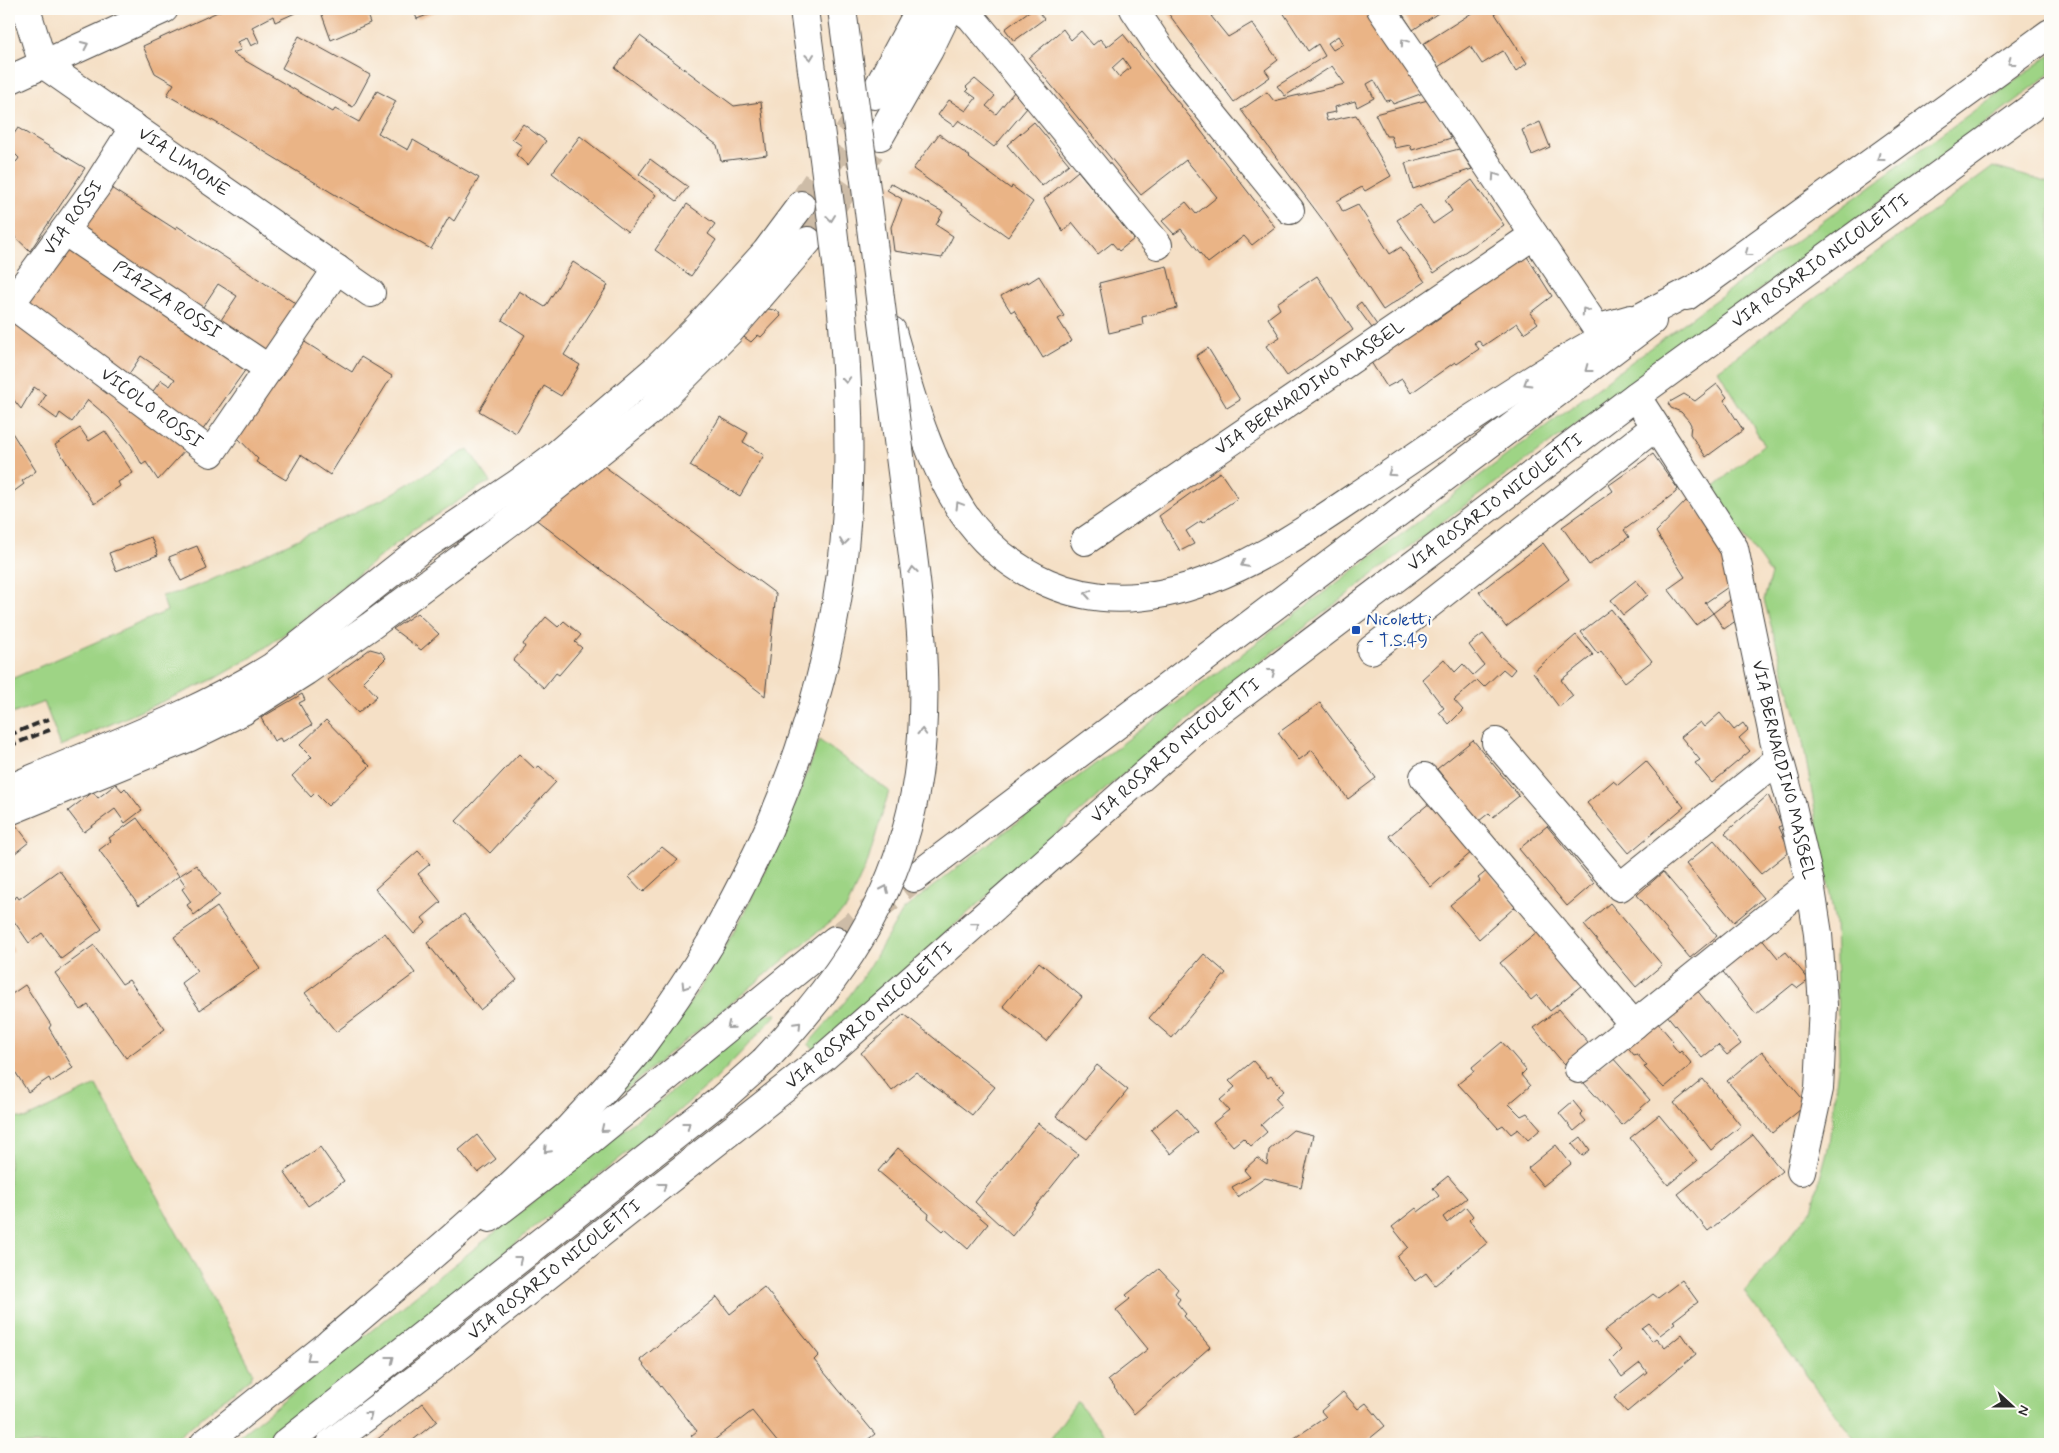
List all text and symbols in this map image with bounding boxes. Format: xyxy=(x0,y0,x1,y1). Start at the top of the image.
one-way arrow xyxy=(1400,38,1410,47)
one-way arrow xyxy=(80,41,89,52)
one-way arrow xyxy=(804,53,815,61)
one-way arrow xyxy=(2007,56,2017,65)
street label: VIA LIMONE xyxy=(133,122,234,203)
one-way arrow xyxy=(1876,152,1886,161)
one-way arrow xyxy=(1492,172,1501,181)
street label: VIA ROSSI xyxy=(38,176,109,260)
street label: VIA ROSARIO NICOLETTI xyxy=(1727,188,1915,334)
one-way arrow xyxy=(825,215,836,223)
one-way arrow xyxy=(1744,246,1753,256)
street label: PIAZZA ROSSI xyxy=(108,255,225,345)
one-way arrow xyxy=(1582,307,1591,317)
street label: VIA BERNARDINO MASBEL xyxy=(1210,315,1409,461)
street label: VICOLO ROSSI xyxy=(95,362,207,455)
one-way arrow xyxy=(1585,363,1594,371)
one-way arrow xyxy=(840,376,851,384)
one-way arrow xyxy=(1523,376,1532,386)
street label: VIA ROSARIO NICOLETTI xyxy=(1403,428,1588,577)
one-way arrow xyxy=(1388,467,1397,476)
one-way arrow xyxy=(955,501,965,510)
one-way arrow xyxy=(839,539,850,547)
one-way arrow xyxy=(1240,558,1249,568)
one-way arrow xyxy=(908,566,919,574)
one-way arrow xyxy=(1083,590,1092,600)
place label: Nicoletti - T.S.49 xyxy=(1366,608,1432,653)
marker: Nicoletti - T.S.49 xyxy=(1350,624,1362,636)
street label: VIA BERNARDINO MASBEL xyxy=(1746,658,1821,882)
one-way arrow xyxy=(1266,669,1275,677)
street label: VIA ROSARIO NICOLETTI xyxy=(1085,673,1266,829)
one-way arrow xyxy=(917,728,928,736)
one-way arrow xyxy=(879,885,890,894)
one-way arrow xyxy=(970,922,979,931)
street label: VIA ROSARIO NICOLETTI xyxy=(781,936,959,1095)
one-way arrow xyxy=(682,981,691,990)
one-way arrow xyxy=(727,1021,736,1029)
one-way arrow xyxy=(792,1022,801,1031)
one-way arrow xyxy=(601,1123,610,1131)
one-way arrow xyxy=(681,1123,690,1131)
one-way arrow xyxy=(544,1145,553,1154)
one-way arrow xyxy=(657,1183,666,1191)
street label: VIA ROSARIO NICOLETTI xyxy=(463,1194,646,1346)
one-way arrow xyxy=(513,1255,522,1264)
one-way arrow xyxy=(307,1353,316,1361)
one-way arrow xyxy=(385,1357,394,1365)
north arrow xyxy=(1986,1380,2036,1430)
text: N xyxy=(2013,1403,2033,1418)
one-way arrow xyxy=(363,1412,373,1421)

